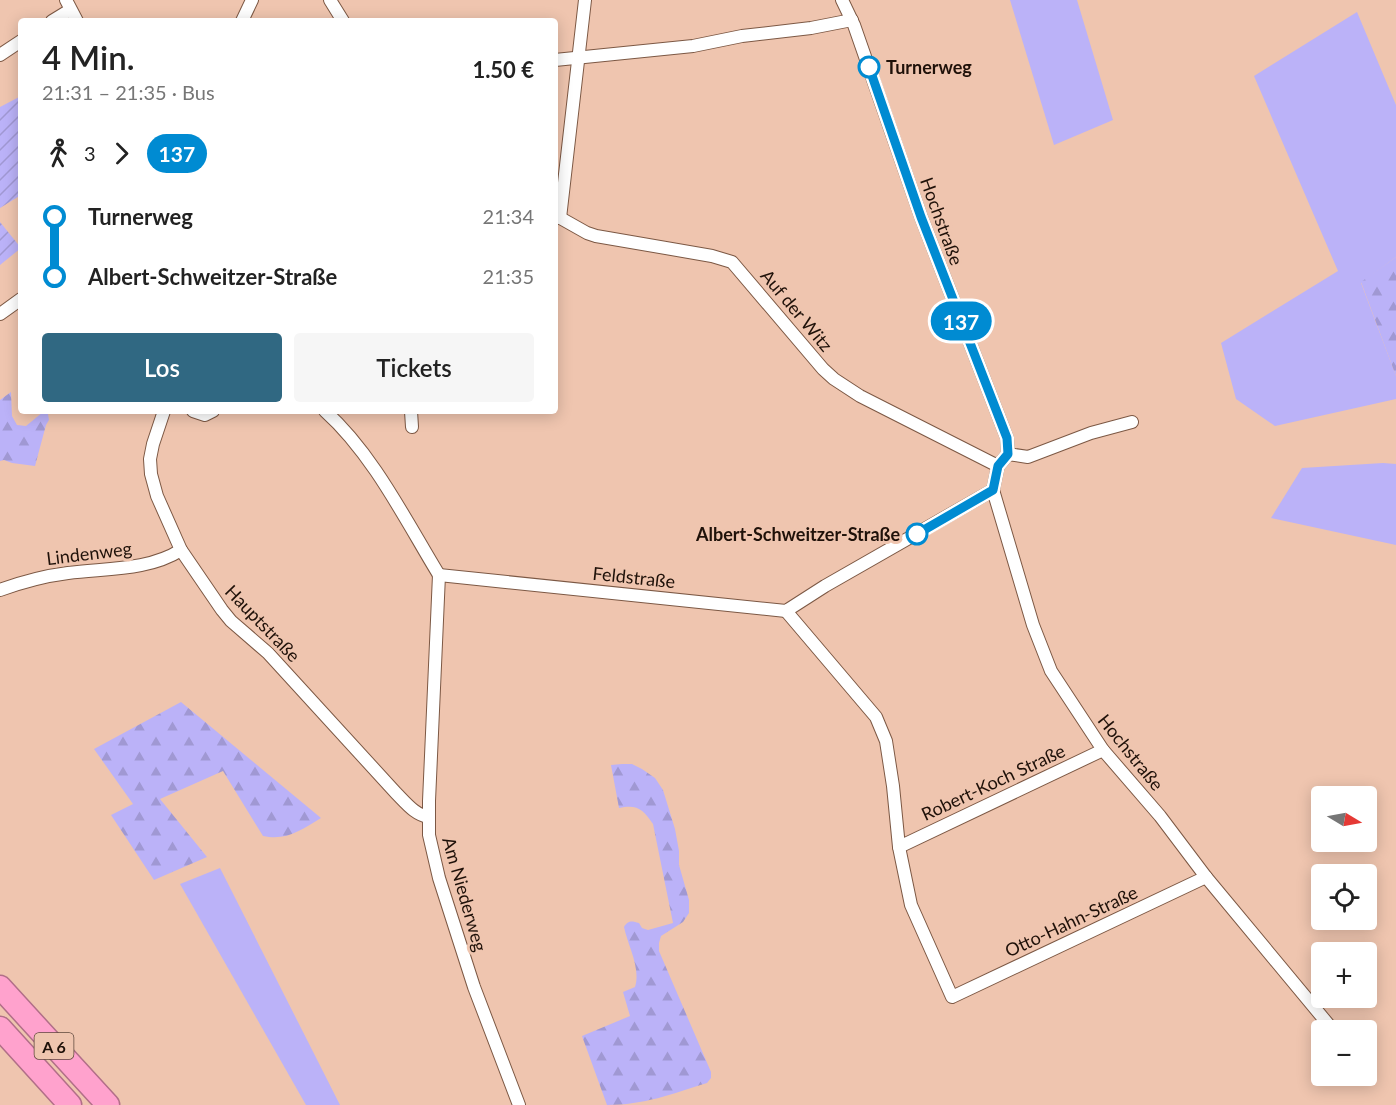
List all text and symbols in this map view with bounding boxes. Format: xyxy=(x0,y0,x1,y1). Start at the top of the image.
text: 4 Min. xyxy=(42,37,135,77)
text: 1.50 € xyxy=(472,56,534,83)
marker: Turnerweg xyxy=(858,56,880,78)
place label: Turnerweg xyxy=(886,56,972,78)
text: 21:31 – 21:35 · Bus xyxy=(42,80,215,104)
icon: walk xyxy=(42,137,75,170)
icon: forward xyxy=(105,137,138,170)
text: 3 xyxy=(84,141,96,165)
text: 137 xyxy=(159,141,195,166)
street label: Hochstraße xyxy=(916,174,968,268)
text: Turnerweg xyxy=(88,203,193,230)
text: 21:34 xyxy=(483,204,534,228)
text: Albert-Schweitzer-Straße xyxy=(88,263,337,290)
text: 21:35 xyxy=(483,264,534,288)
street label: Auf der Witz xyxy=(756,265,838,355)
line badge: 137 xyxy=(926,302,996,340)
text: 137 xyxy=(943,309,979,334)
button: Los xyxy=(42,333,282,402)
button: Tickets xyxy=(294,333,534,402)
place label: Albert-Schweitzer-Straße xyxy=(695,523,900,545)
marker: Albert-Schweitzer-Straße xyxy=(906,523,928,545)
street label: Lindenweg xyxy=(45,537,133,569)
street label: Feldstraße xyxy=(592,562,676,592)
street label: Hauptstraße xyxy=(221,580,305,666)
street label: Hochstraße xyxy=(1094,709,1168,795)
street label: Robert-Koch Straße xyxy=(918,739,1068,825)
north arrow xyxy=(1311,786,1377,852)
map controls xyxy=(1311,786,1377,1086)
street label: Am Niederweg xyxy=(438,834,492,954)
button: locate xyxy=(1311,864,1377,930)
street label: Otto-Hahn-Straße xyxy=(1001,881,1141,961)
button: + xyxy=(1311,942,1377,1008)
button: − xyxy=(1311,1020,1377,1086)
road number: A 6 xyxy=(34,1033,74,1059)

